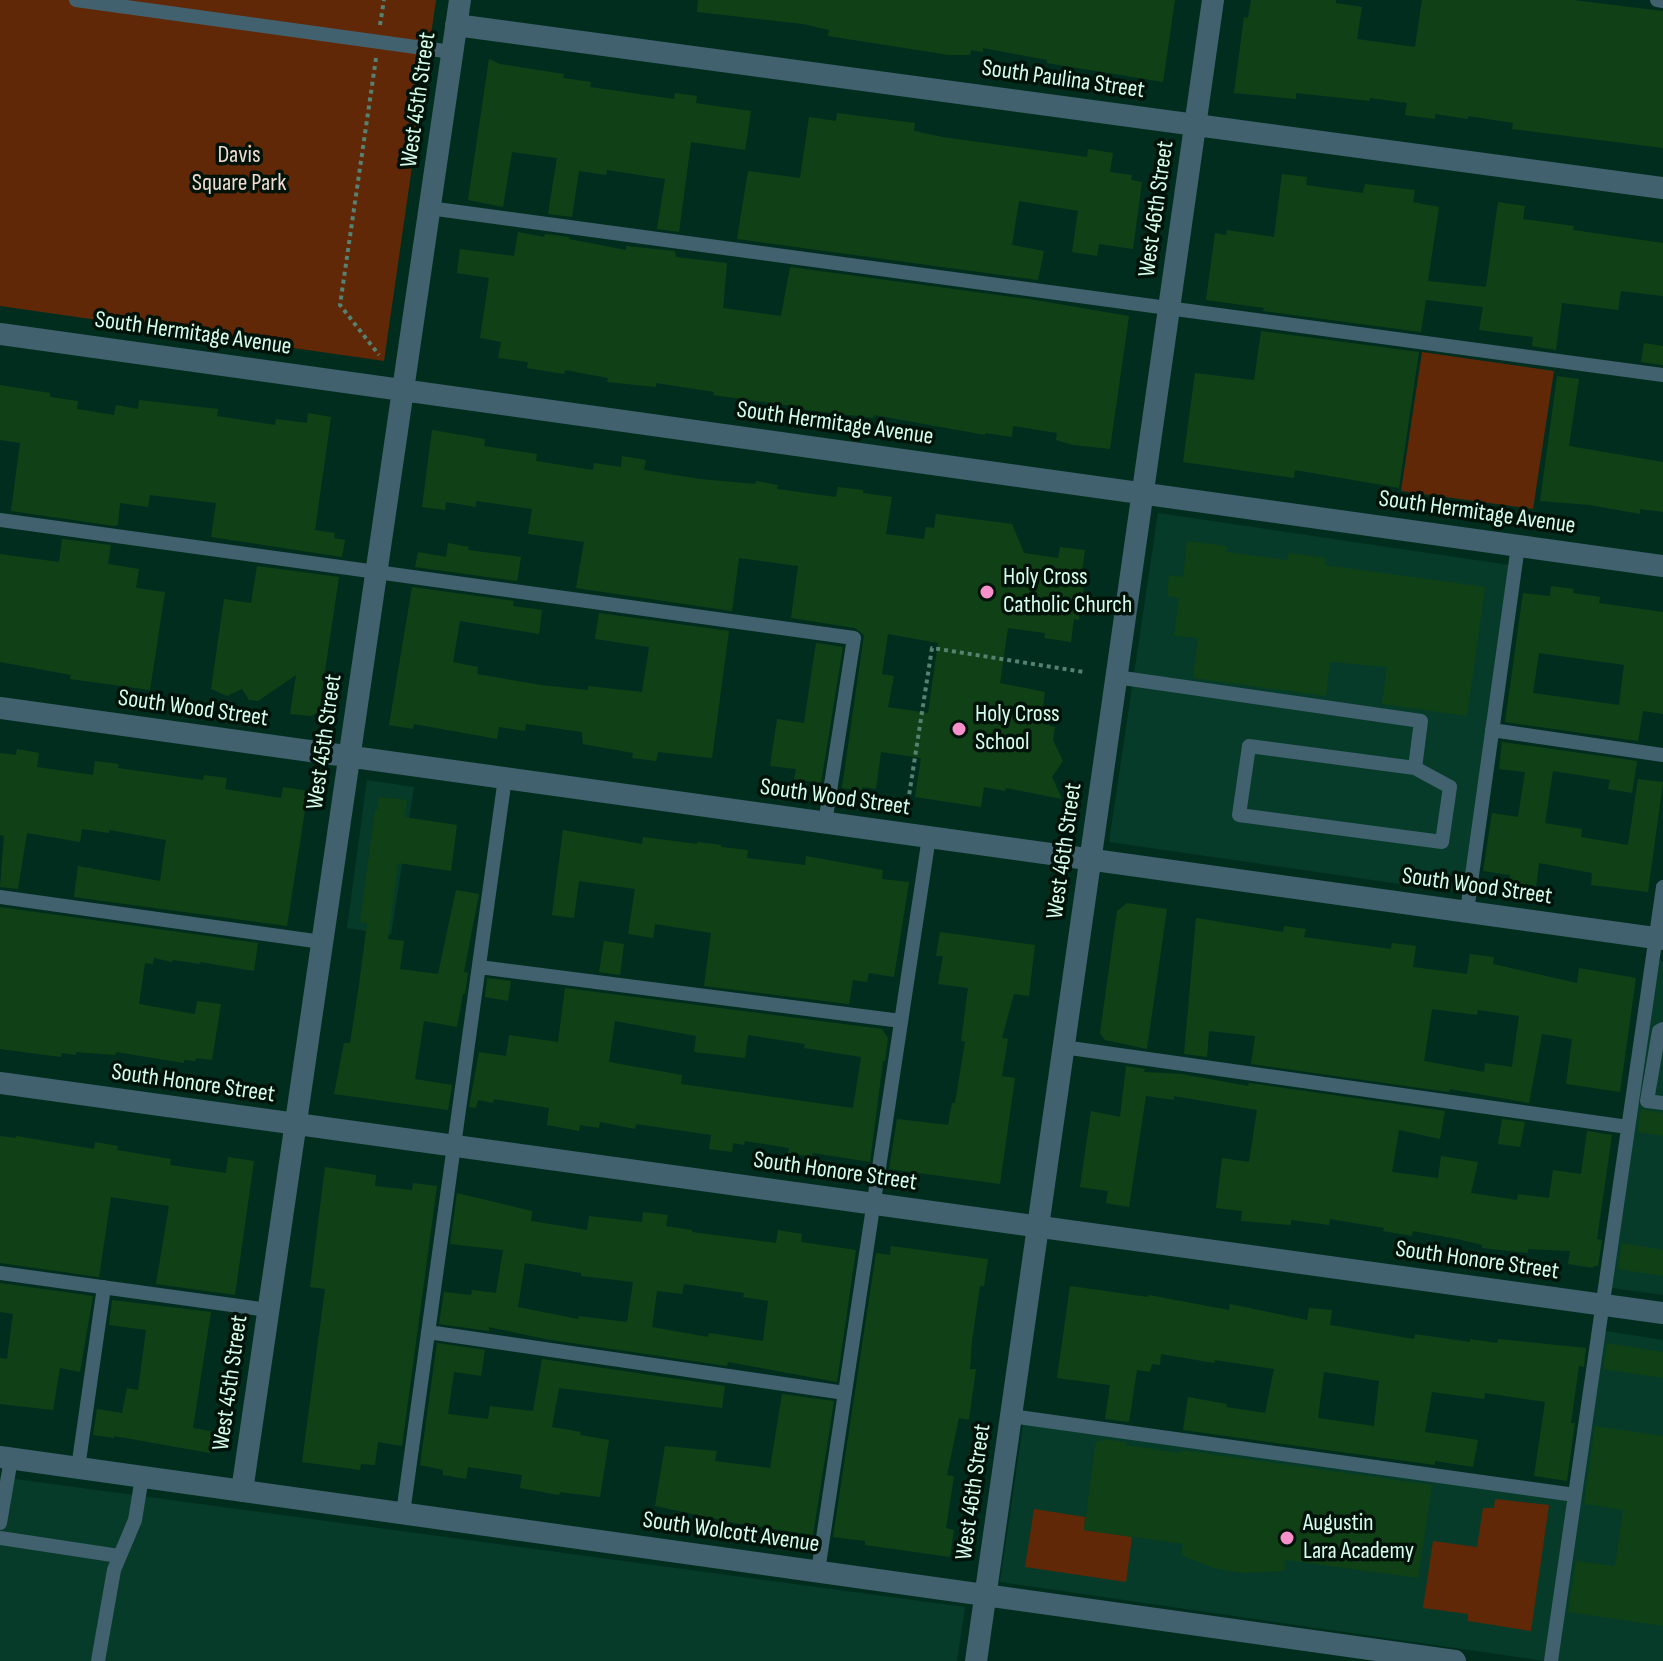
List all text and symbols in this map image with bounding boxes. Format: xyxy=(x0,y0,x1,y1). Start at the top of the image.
street label: West 45th Street xyxy=(395,30,443,170)
street label: South Paulina Street xyxy=(980,54,1146,106)
street label: West 46th Street xyxy=(1133,139,1181,279)
park label: Davis Square Park xyxy=(192,142,286,198)
street label: South Hermitage Avenue xyxy=(93,306,293,362)
street label: South Hermitage Avenue xyxy=(735,396,935,452)
street label: South Hermitage Avenue xyxy=(1377,485,1577,541)
place label: Holy Cross Catholic Church xyxy=(1003,564,1132,620)
marker: Holy Cross Catholic Church xyxy=(978,583,996,601)
street label: West 45th Street xyxy=(301,672,349,812)
street label: South Wood Street xyxy=(116,684,270,734)
place label: Holy Cross School xyxy=(975,701,1060,757)
marker: Holy Cross School xyxy=(950,720,968,738)
street label: South Wood Street xyxy=(758,773,912,823)
street label: West 46th Street xyxy=(1041,781,1089,921)
street label: South Wood Street xyxy=(1400,862,1554,912)
street label: South Honore Street xyxy=(109,1058,277,1110)
street label: South Honore Street xyxy=(751,1146,919,1198)
street label: South Honore Street xyxy=(1393,1235,1561,1287)
street label: West 45th Street xyxy=(207,1313,255,1453)
street label: West 46th Street xyxy=(950,1422,998,1562)
street label: South Wolcott Avenue xyxy=(641,1506,821,1560)
place label: Augustin Lara Academy xyxy=(1303,1510,1414,1566)
marker: Augustin Lara Academy xyxy=(1278,1529,1296,1547)

